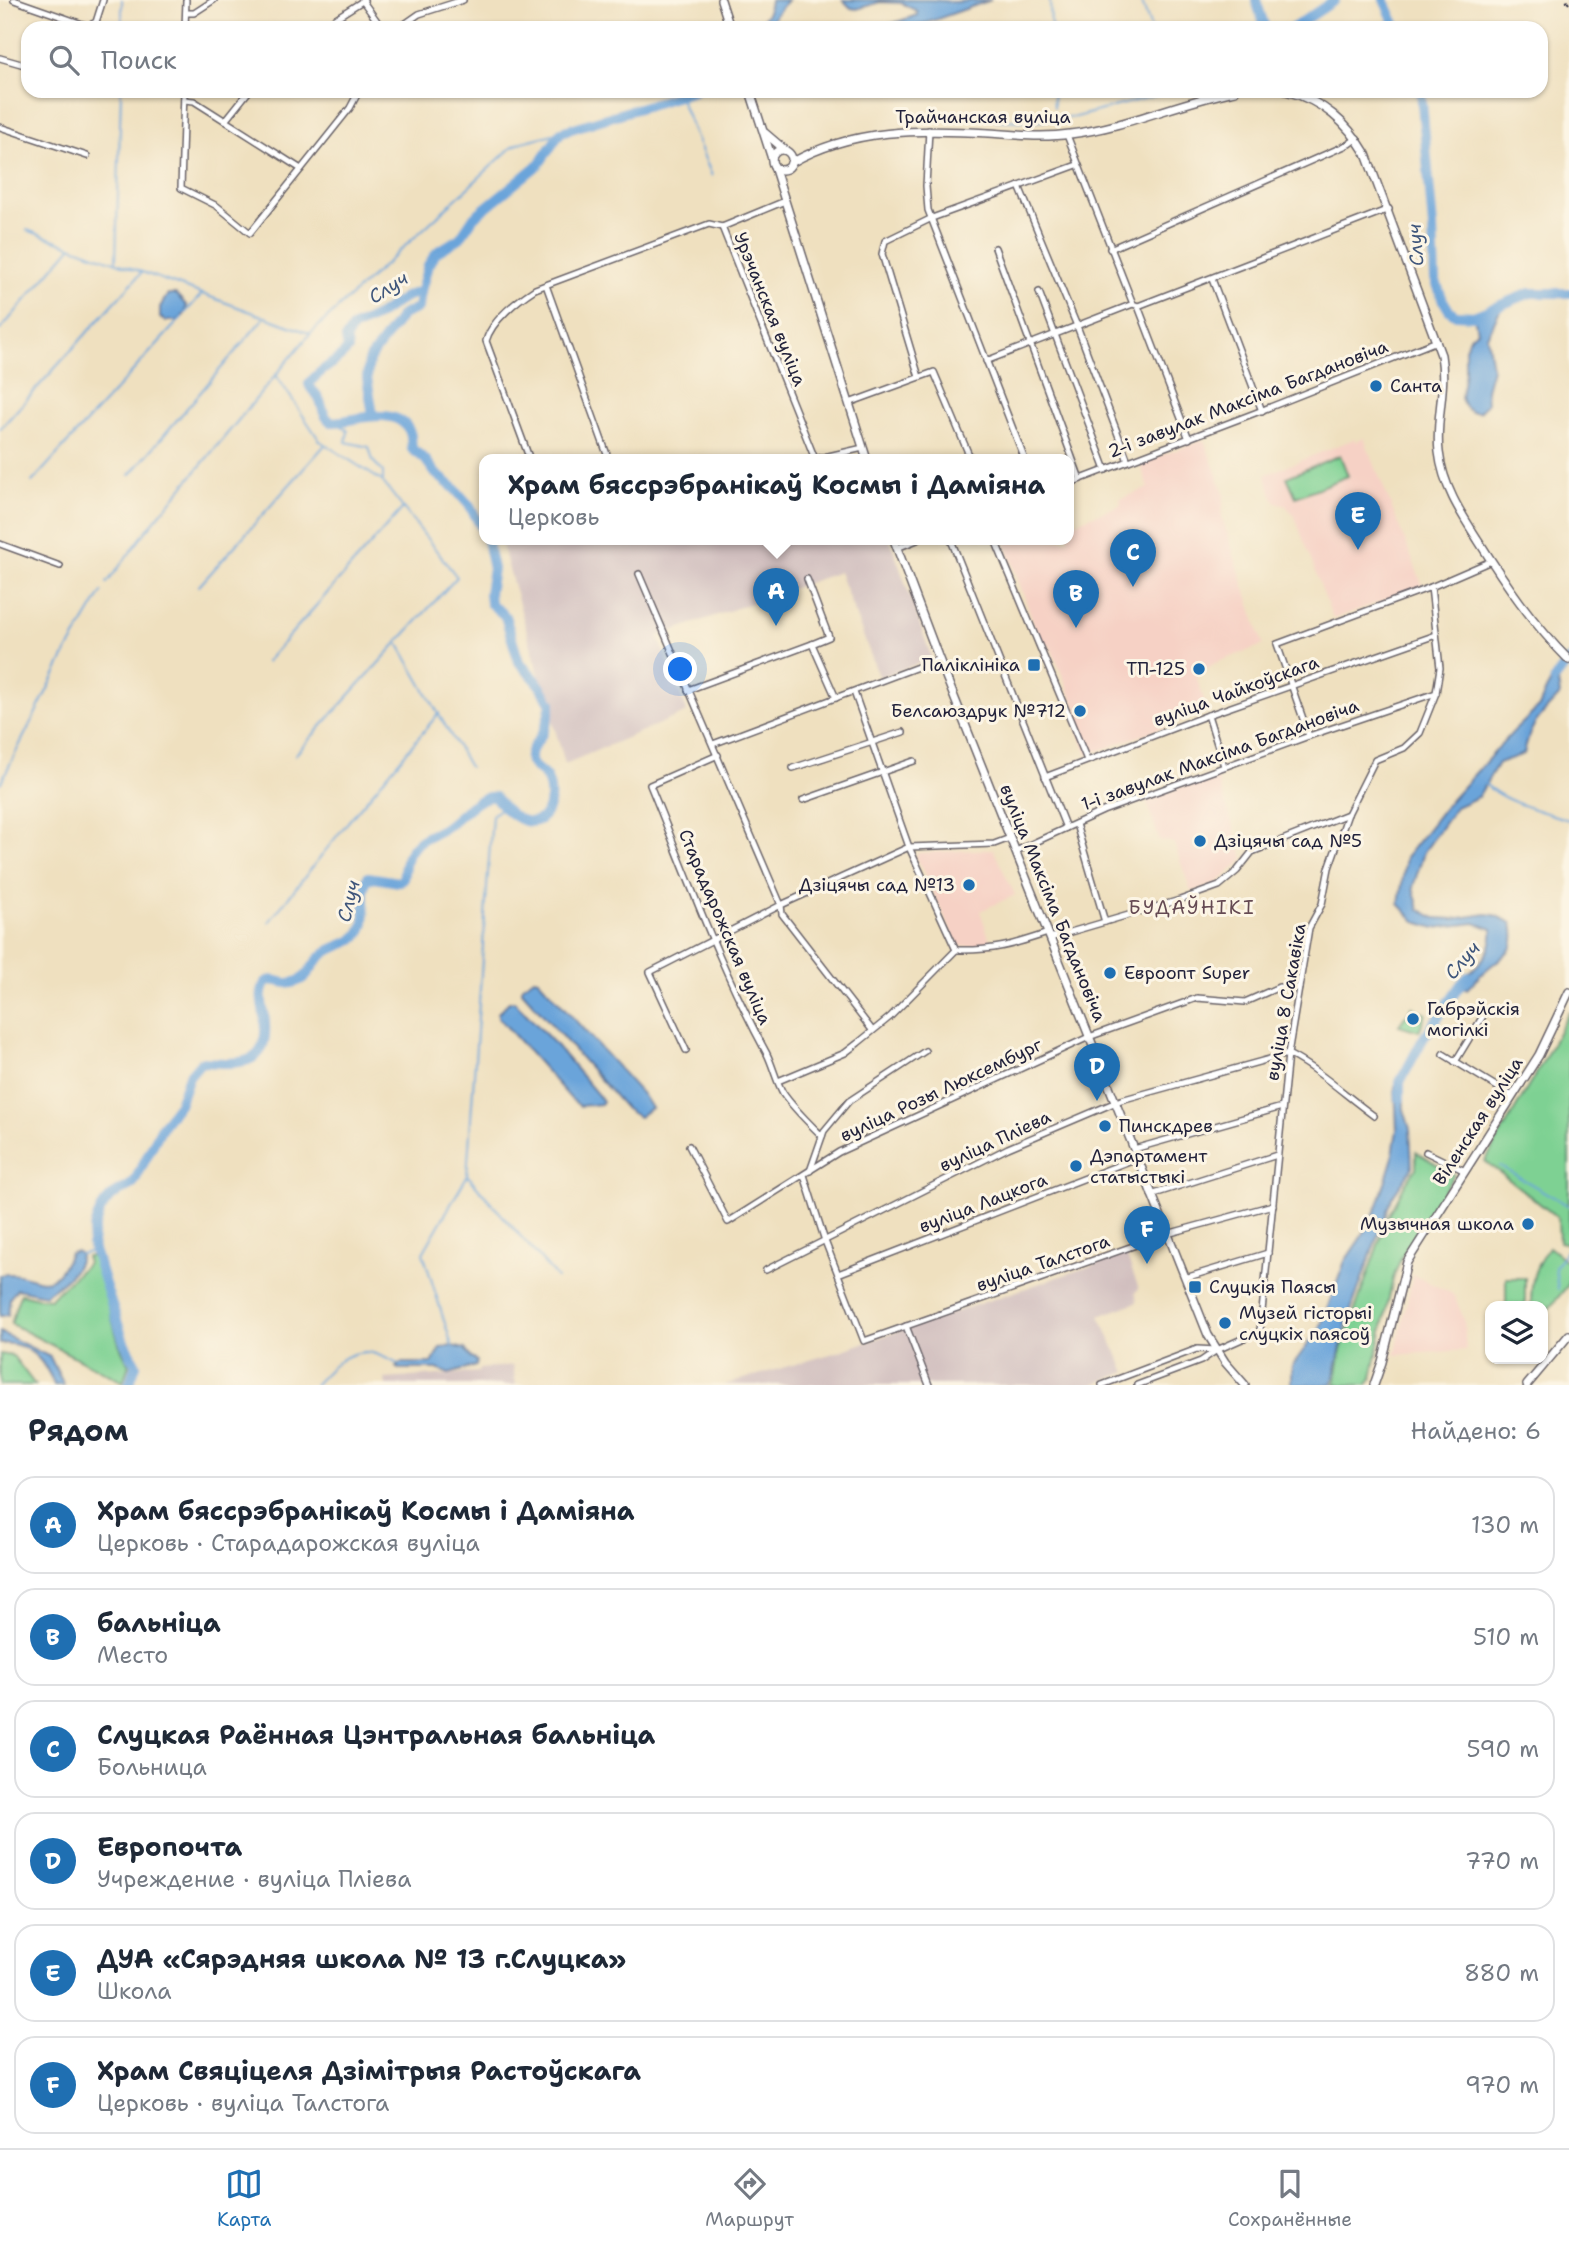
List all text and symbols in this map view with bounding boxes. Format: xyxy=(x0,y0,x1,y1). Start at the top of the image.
search box xyxy=(21,21,1548,98)
icon: search xyxy=(45,41,83,79)
text: Поиск xyxy=(101,42,177,77)
street label: Трайчанская вуліца xyxy=(895,105,1071,129)
water label: Случ xyxy=(1402,223,1429,267)
street label: Урэчанская вуліца xyxy=(728,228,812,390)
water label: Случ xyxy=(364,266,413,309)
street label: 2-і завулак Максіма Багдановіча xyxy=(1105,334,1391,464)
place label: Санта xyxy=(1390,374,1442,398)
marker: Санта xyxy=(1368,378,1384,394)
popup xyxy=(479,454,1074,545)
text: Храм бяссрэбранікаў Космы і Даміяна xyxy=(508,467,1045,502)
pin: E xyxy=(1335,492,1381,550)
text: Церковь xyxy=(508,502,600,532)
pin: C xyxy=(1110,529,1156,587)
pin: A xyxy=(753,568,799,626)
pin: B xyxy=(1053,570,1099,628)
street label: вуліца Чайкоўскага xyxy=(1150,650,1322,732)
your location xyxy=(663,652,697,686)
place label: Паліклініка xyxy=(922,653,1020,677)
marker: Паліклініка xyxy=(1026,657,1042,673)
place label: ТП-125 xyxy=(1126,657,1185,681)
marker: ТП-125 xyxy=(1191,661,1207,677)
street label: 1-і завулак Максіма Багдановіча xyxy=(1078,693,1362,817)
place label: Белсаюздрук №712 xyxy=(891,699,1066,723)
marker: Белсаюздрук №712 xyxy=(1072,703,1088,719)
street label: вуліца Максіма Багдановіча xyxy=(994,781,1112,1025)
street label: Старадарожская вуліца xyxy=(673,826,777,1028)
place label: Дзіцячы сад №5 xyxy=(1214,829,1362,853)
marker: Дзіцячы сад №5 xyxy=(1192,833,1208,849)
place label: Дзіцячы сад №13 xyxy=(799,873,955,897)
water label: Случ xyxy=(331,877,366,925)
marker: Дзіцячы сад №13 xyxy=(961,877,977,893)
district label: БУДАЎНІКІ xyxy=(1128,895,1256,920)
street label: вуліца 8 Сакавіка xyxy=(1260,921,1312,1083)
water label: Случ xyxy=(1439,936,1486,985)
place label: Евроопт Super xyxy=(1124,961,1250,985)
marker: Евроопт Super xyxy=(1102,965,1118,981)
place label: Габрэйскія могілкі xyxy=(1427,997,1520,1042)
marker: Габрэйскія могілкі xyxy=(1405,1011,1421,1027)
street label: вуліца Розы Люксембург xyxy=(836,1033,1046,1147)
pin: D xyxy=(1074,1043,1120,1101)
street label: Віленская вуліца xyxy=(1428,1052,1528,1190)
street label: вуліца Пліева xyxy=(935,1105,1055,1177)
place label: Пинскдрев xyxy=(1119,1114,1213,1138)
marker: Пинскдрев xyxy=(1097,1118,1113,1134)
place label: Дэпартамент статыстыкі xyxy=(1090,1144,1208,1189)
marker: Дэпартамент статыстыкі xyxy=(1068,1158,1084,1174)
street label: вуліца Лацкога xyxy=(915,1168,1051,1238)
pin: F xyxy=(1124,1206,1170,1264)
place label: Музычная школа xyxy=(1360,1212,1514,1236)
marker: Музычная школа xyxy=(1520,1216,1536,1232)
street label: вуліца Талстога xyxy=(973,1229,1113,1297)
place label: Слуцкія Паясы xyxy=(1209,1275,1336,1299)
marker: Слуцкія Паясы xyxy=(1187,1279,1203,1295)
place label: Музей гісторыі слуцкіх паясоў xyxy=(1239,1301,1372,1346)
map controls xyxy=(1485,1301,1548,1364)
button: layers xyxy=(1485,1301,1548,1364)
marker: Музей гісторыі слуцкіх паясоў xyxy=(1217,1315,1233,1331)
text: Рядом xyxy=(28,1410,128,1451)
text: Найдено: 6 xyxy=(1411,1416,1541,1446)
text: Храм бяссрэбранікаў Космы і Даміяна xyxy=(97,1493,635,1528)
text: A xyxy=(44,1510,62,1540)
text: 130 m xyxy=(1471,1510,1539,1540)
text: Церковь · Старадарожская вуліца xyxy=(97,1528,480,1558)
text: бальніца xyxy=(97,1605,221,1640)
text: B xyxy=(46,1622,60,1652)
text: 510 m xyxy=(1473,1622,1539,1652)
text: Место xyxy=(97,1640,168,1670)
text: Слуцкая Раённая Цэнтральная бальніца xyxy=(97,1717,655,1752)
text: C xyxy=(46,1734,60,1764)
text: 590 m xyxy=(1466,1734,1539,1764)
text: Больница xyxy=(97,1752,207,1782)
text: Европочта xyxy=(97,1829,242,1864)
text: D xyxy=(45,1846,61,1876)
text: 770 m xyxy=(1465,1846,1539,1876)
text: Учреждение · вуліца Пліева xyxy=(97,1864,411,1894)
text: ДУА «Сярэдняя школа № 13 г.Слуцка» xyxy=(97,1941,626,1976)
text: E xyxy=(45,1958,61,1988)
text: 880 m xyxy=(1464,1958,1539,1988)
text: Школа xyxy=(97,1976,172,2006)
text: Храм Свяціцеля Дзімітрыя Растоўскага xyxy=(97,2053,641,2088)
text: F xyxy=(46,2070,60,2100)
text: 970 m xyxy=(1465,2070,1539,2100)
text: Церковь · вуліца Талстога xyxy=(97,2088,389,2118)
tab: Карта xyxy=(217,2165,271,2232)
tab: Маршрут xyxy=(705,2165,794,2232)
tab: Сохранённые xyxy=(1228,2165,1352,2232)

